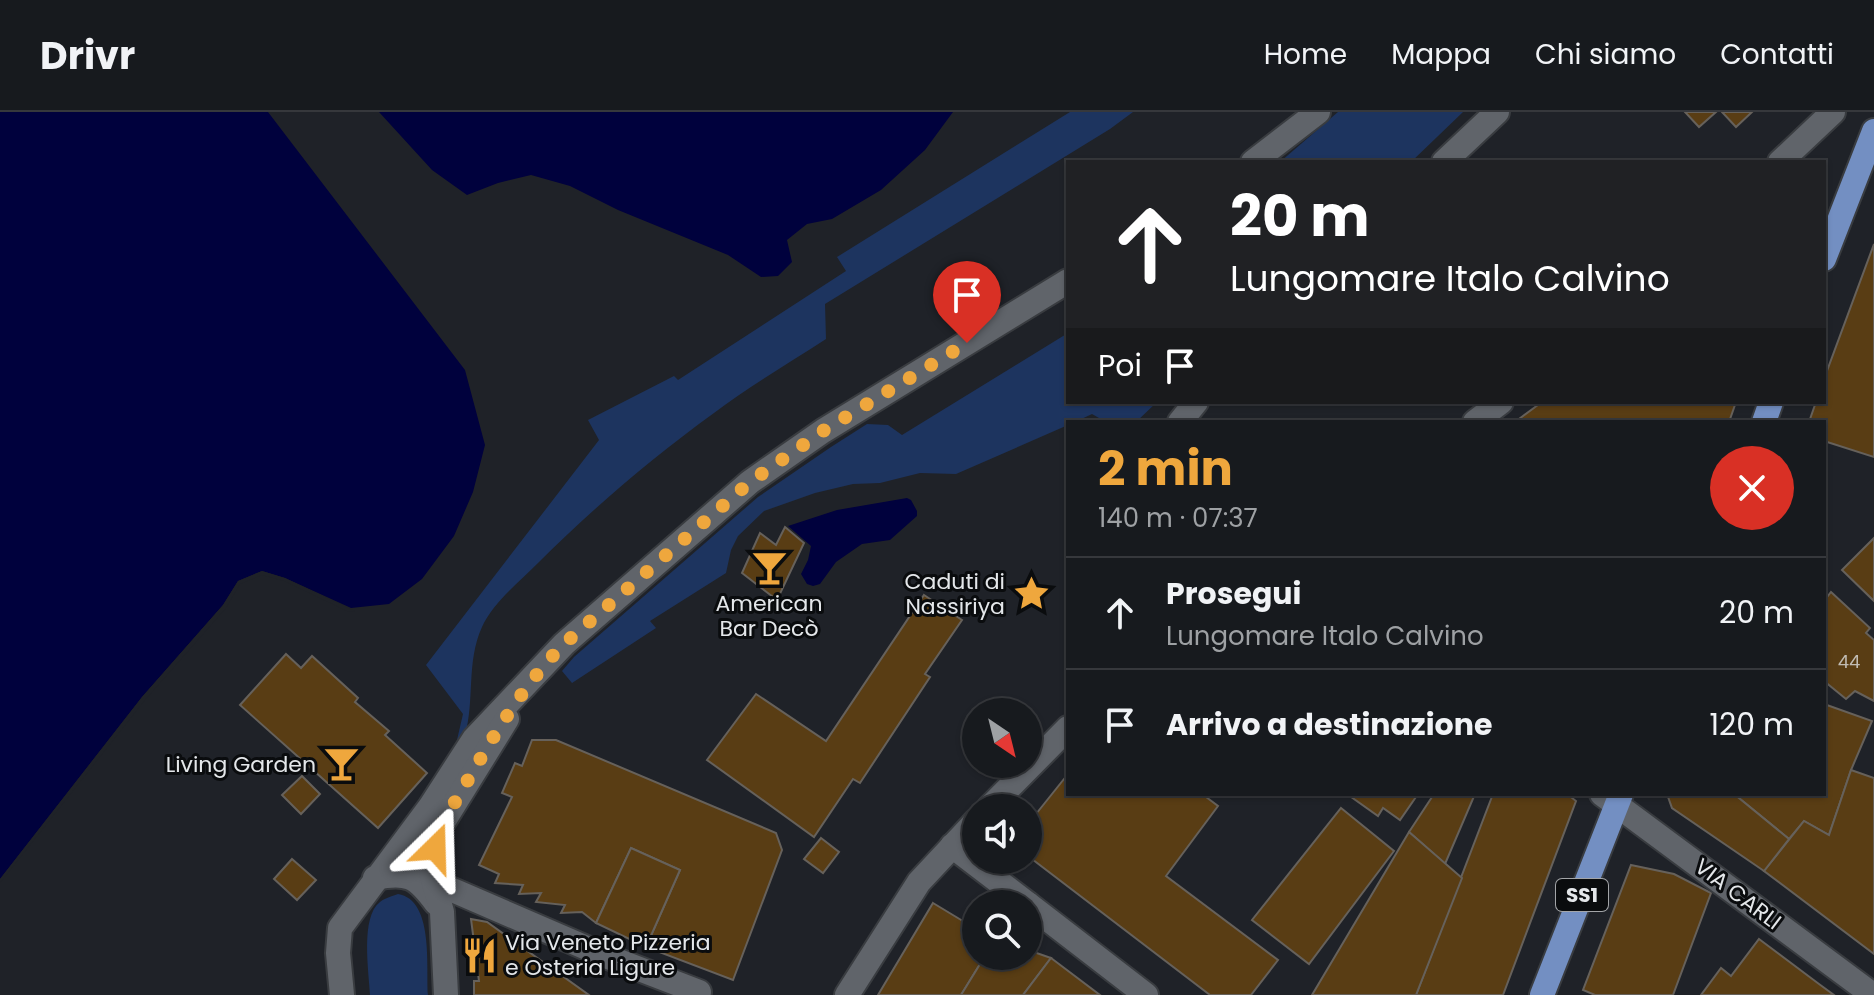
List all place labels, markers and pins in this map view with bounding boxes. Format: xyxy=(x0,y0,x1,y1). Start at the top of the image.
pin xyxy=(933,261,1001,343)
bar icon: American Bar Decò xyxy=(750,548,788,586)
place label: Caduti di Nassiriya xyxy=(905,566,1005,622)
place icon: Caduti di Nassiriya xyxy=(1012,575,1050,613)
place label: American Bar Decò xyxy=(715,588,823,644)
bar icon: Living Garden xyxy=(323,745,361,783)
place label: Living Garden xyxy=(166,749,316,780)
place label: Via Veneto Pizzeria e Osteria Ligure xyxy=(505,927,711,983)
restaurant icon: Via Veneto Pizzeria e Osteria Ligure xyxy=(460,936,498,974)

